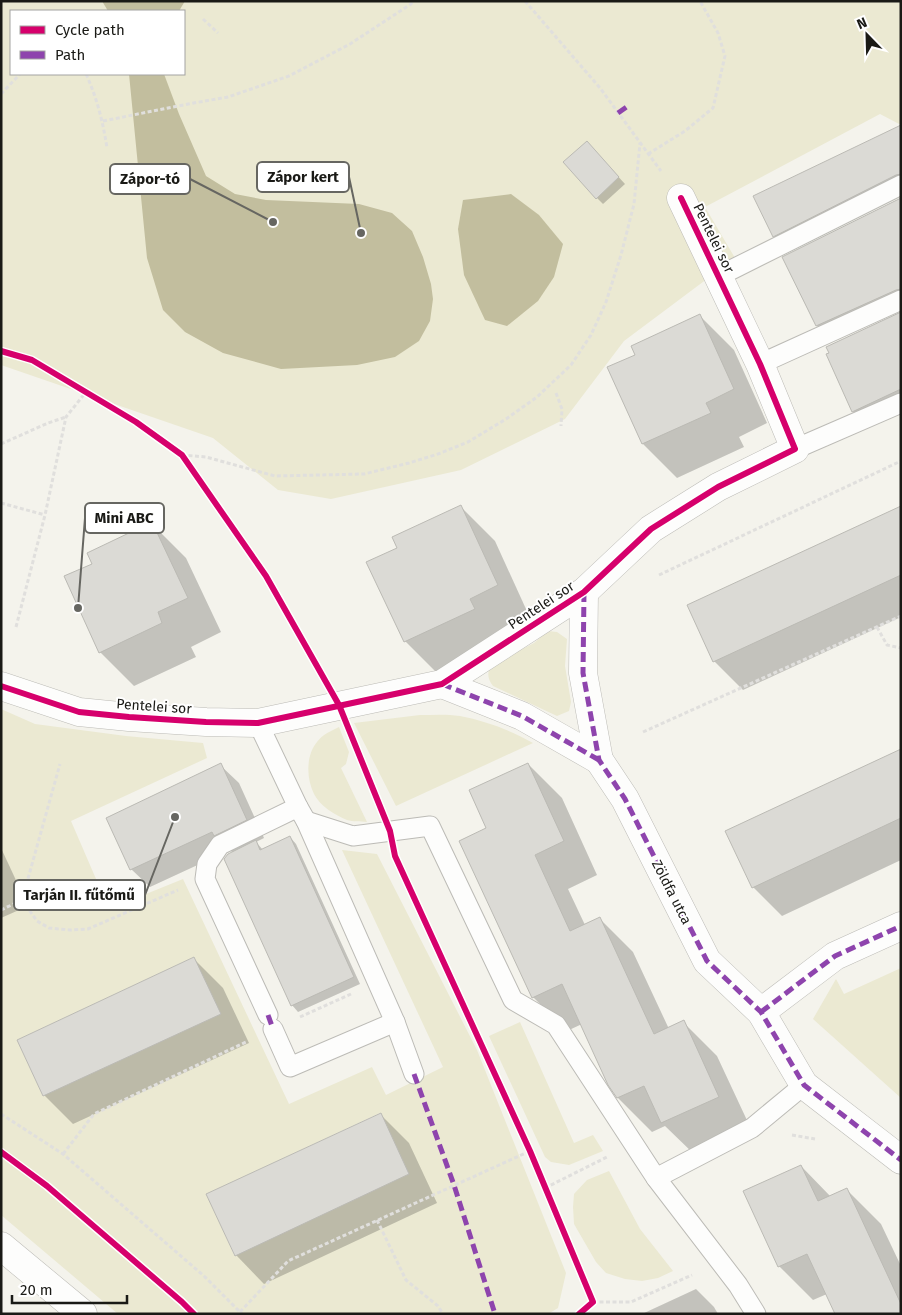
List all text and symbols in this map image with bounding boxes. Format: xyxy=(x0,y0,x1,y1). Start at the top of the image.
legend xyxy=(10,10,185,75)
north arrow xyxy=(842,10,892,60)
text: N xyxy=(855,14,870,33)
text: Cycle path xyxy=(55,21,125,39)
text: Path xyxy=(55,46,85,64)
callout: Zápor kert xyxy=(257,162,349,192)
callout: Zápor-tó xyxy=(110,164,190,194)
text: Zápor kert xyxy=(267,168,339,186)
text: Zápor-tó xyxy=(120,170,180,188)
street label: Pentelei sor xyxy=(689,201,738,276)
callout: Mini ABC xyxy=(85,503,164,533)
text: Mini ABC xyxy=(94,509,154,527)
street label: Pentelei sor xyxy=(505,577,578,633)
street label: Pentelei sor xyxy=(116,695,193,718)
street label: Zöldfa utca xyxy=(648,857,695,927)
callout: Tarján II. fűtőmű xyxy=(14,880,145,910)
text: Tarján II. fűtőmű xyxy=(23,886,135,904)
scale bar xyxy=(12,1272,128,1304)
text: 20 m xyxy=(20,1281,53,1299)

